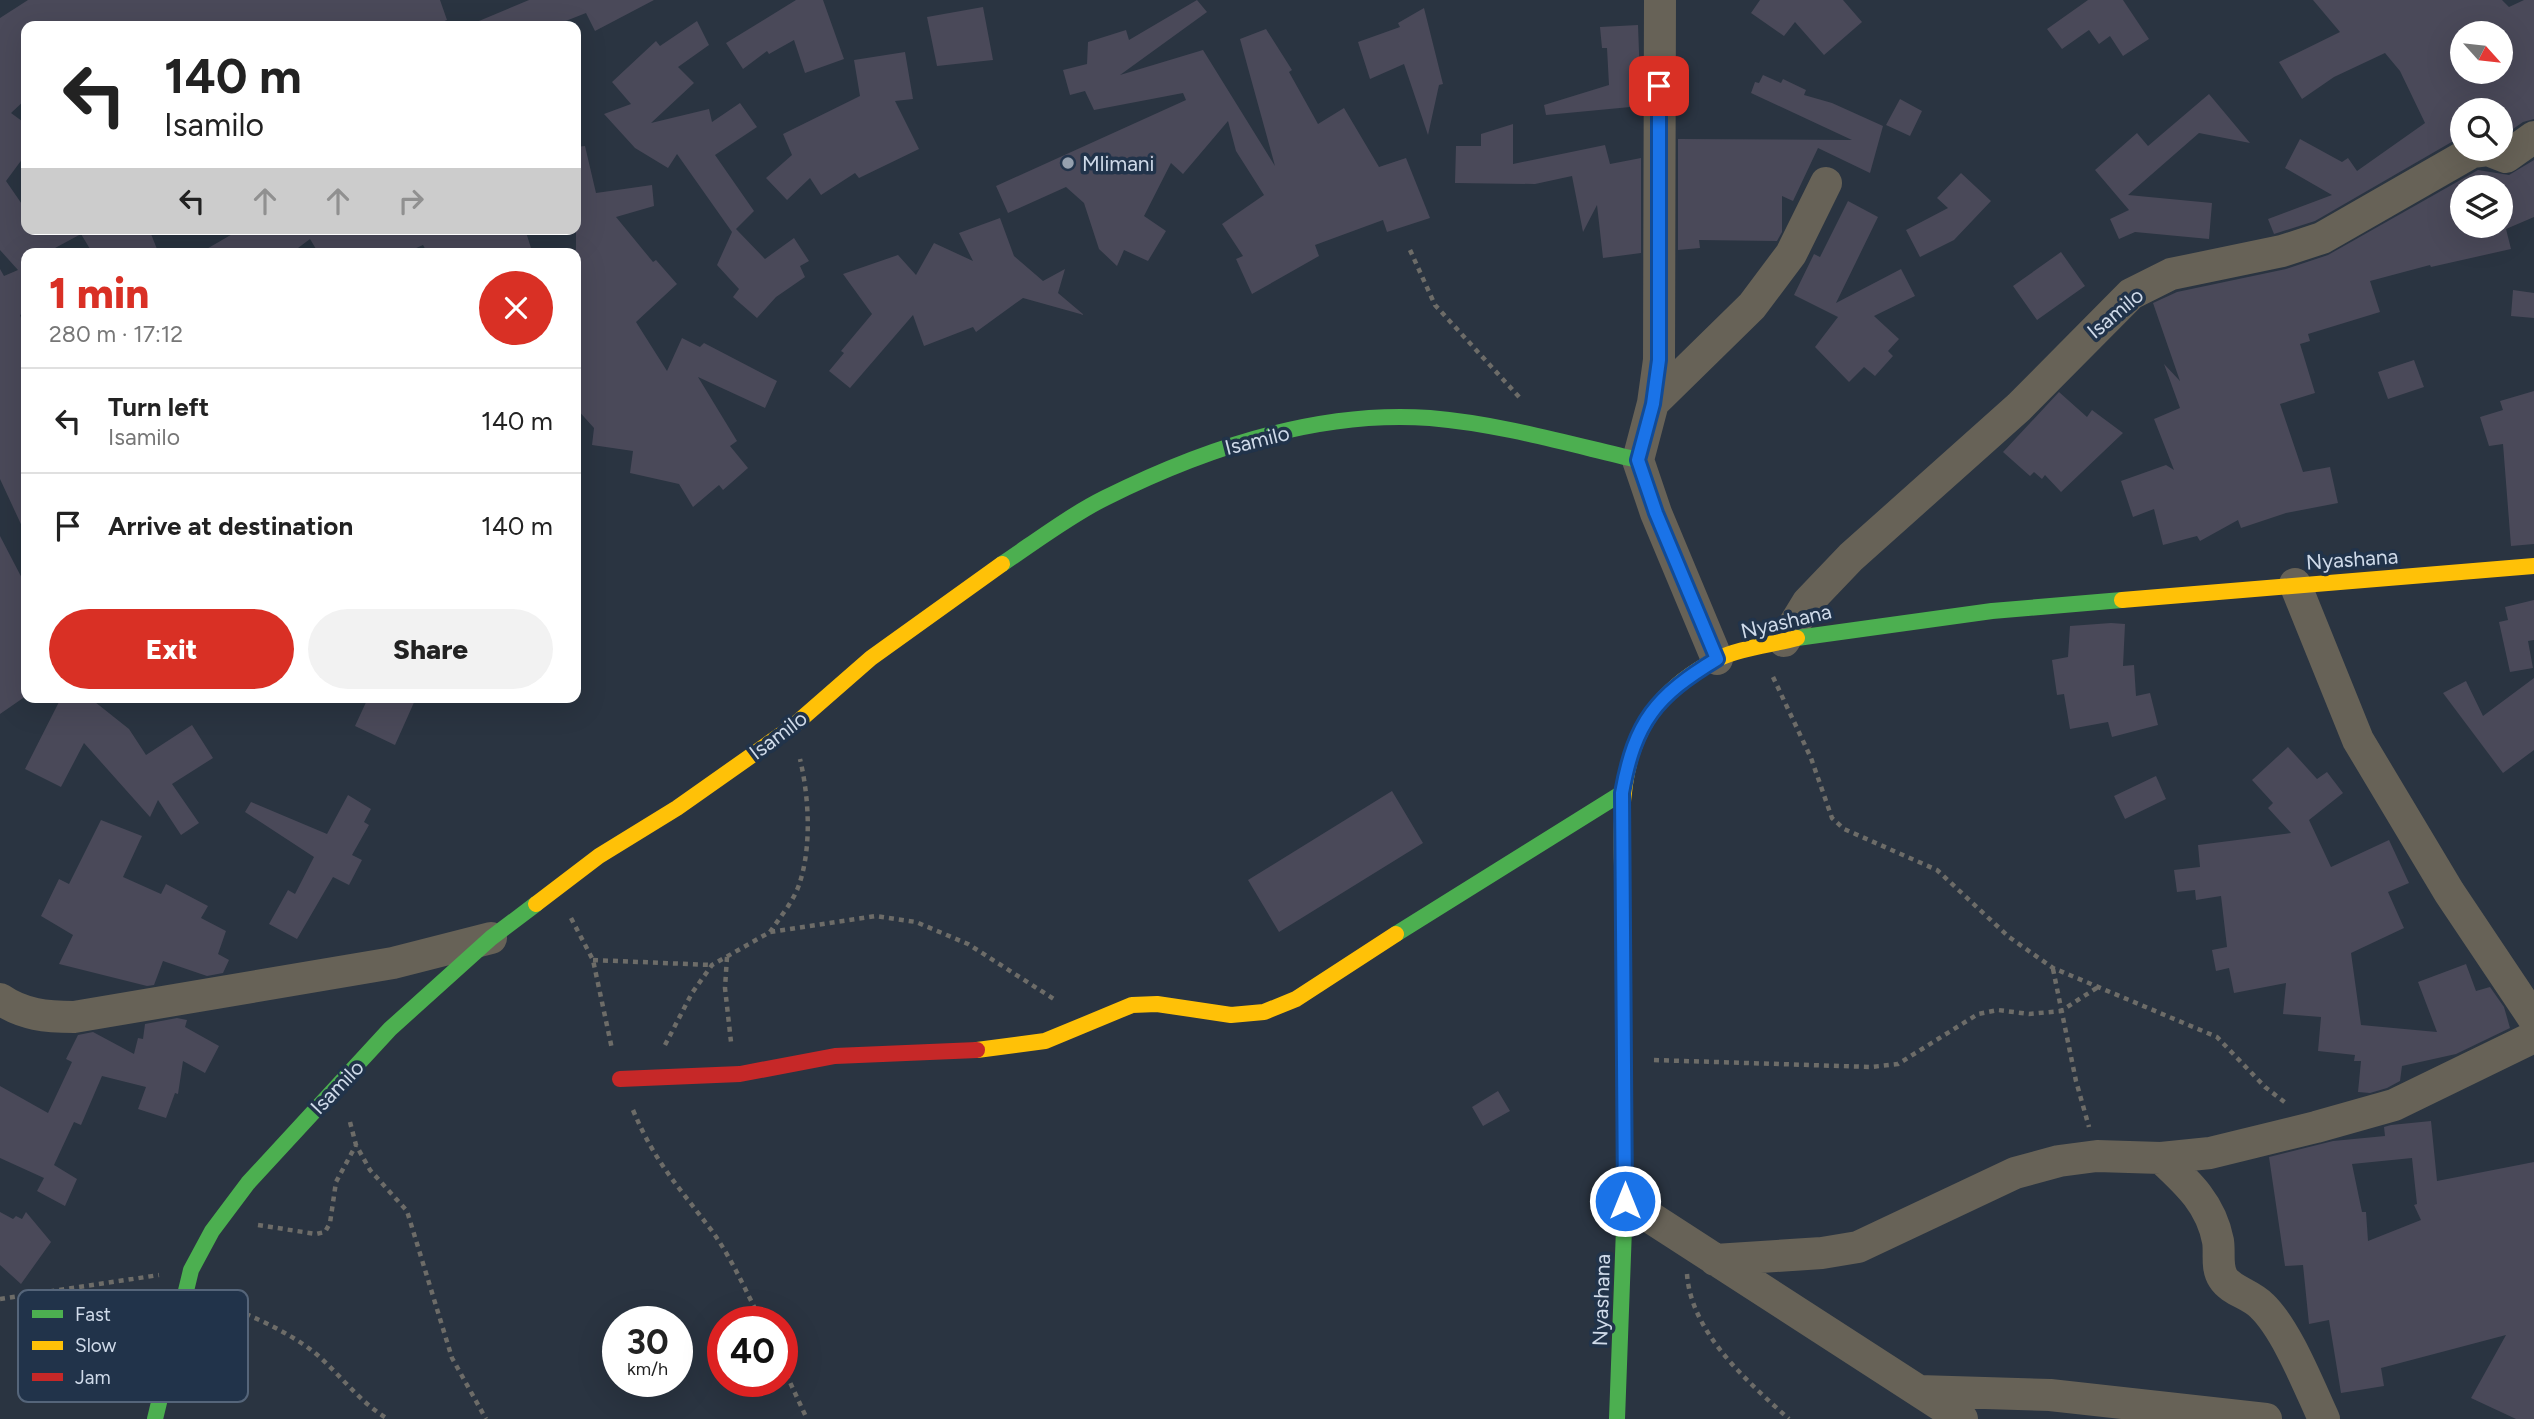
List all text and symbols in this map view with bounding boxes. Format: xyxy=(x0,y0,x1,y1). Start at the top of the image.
north arrow xyxy=(2450,21,2513,84)
map controls xyxy=(2450,21,2513,238)
text: 140 m xyxy=(164,46,302,105)
icon: left xyxy=(49,49,140,140)
pin xyxy=(1629,56,1689,116)
icon: arrive xyxy=(1640,67,1678,105)
button: search xyxy=(2450,98,2513,161)
text: Isamilo xyxy=(164,106,264,144)
place label: Mlimani xyxy=(1082,151,1154,176)
marker: Mlimani xyxy=(1060,155,1076,171)
button: layers xyxy=(2450,175,2513,238)
icon: left xyxy=(173,182,211,220)
icon: ahead xyxy=(246,182,284,220)
icon: ahead xyxy=(319,182,357,220)
icon: right xyxy=(392,182,430,220)
text: 1 min xyxy=(49,268,149,319)
button: close xyxy=(479,271,553,345)
street label: Isamilo xyxy=(2082,282,2148,344)
text: 280 m · 17:12 xyxy=(49,320,183,348)
text: Turn left xyxy=(108,391,209,423)
icon: left xyxy=(49,402,87,440)
text: 140 m xyxy=(481,405,553,437)
street label: Isamilo xyxy=(1222,420,1292,460)
text: Isamilo xyxy=(108,423,180,451)
icon: arrive xyxy=(49,507,87,545)
text: Arrive at destination xyxy=(108,510,353,542)
text: 140 m xyxy=(481,510,553,542)
street label: Nyashana xyxy=(2305,543,2399,575)
street label: Nyashana xyxy=(1738,598,1834,644)
button: Exit xyxy=(49,609,294,689)
button: Share xyxy=(308,609,553,689)
street label: Isamilo xyxy=(744,705,812,765)
street label: Isamilo xyxy=(305,1055,369,1119)
position arrow xyxy=(1588,1164,1662,1238)
street label: Nyashana xyxy=(1587,1253,1615,1347)
legend xyxy=(18,1290,248,1402)
text: Fast xyxy=(75,1303,111,1326)
speed limit sign: 40 xyxy=(707,1306,798,1397)
text: 30 xyxy=(626,1321,669,1363)
text: Slow xyxy=(75,1334,117,1357)
text: km/h xyxy=(627,1358,668,1380)
text: Jam xyxy=(75,1366,111,1389)

